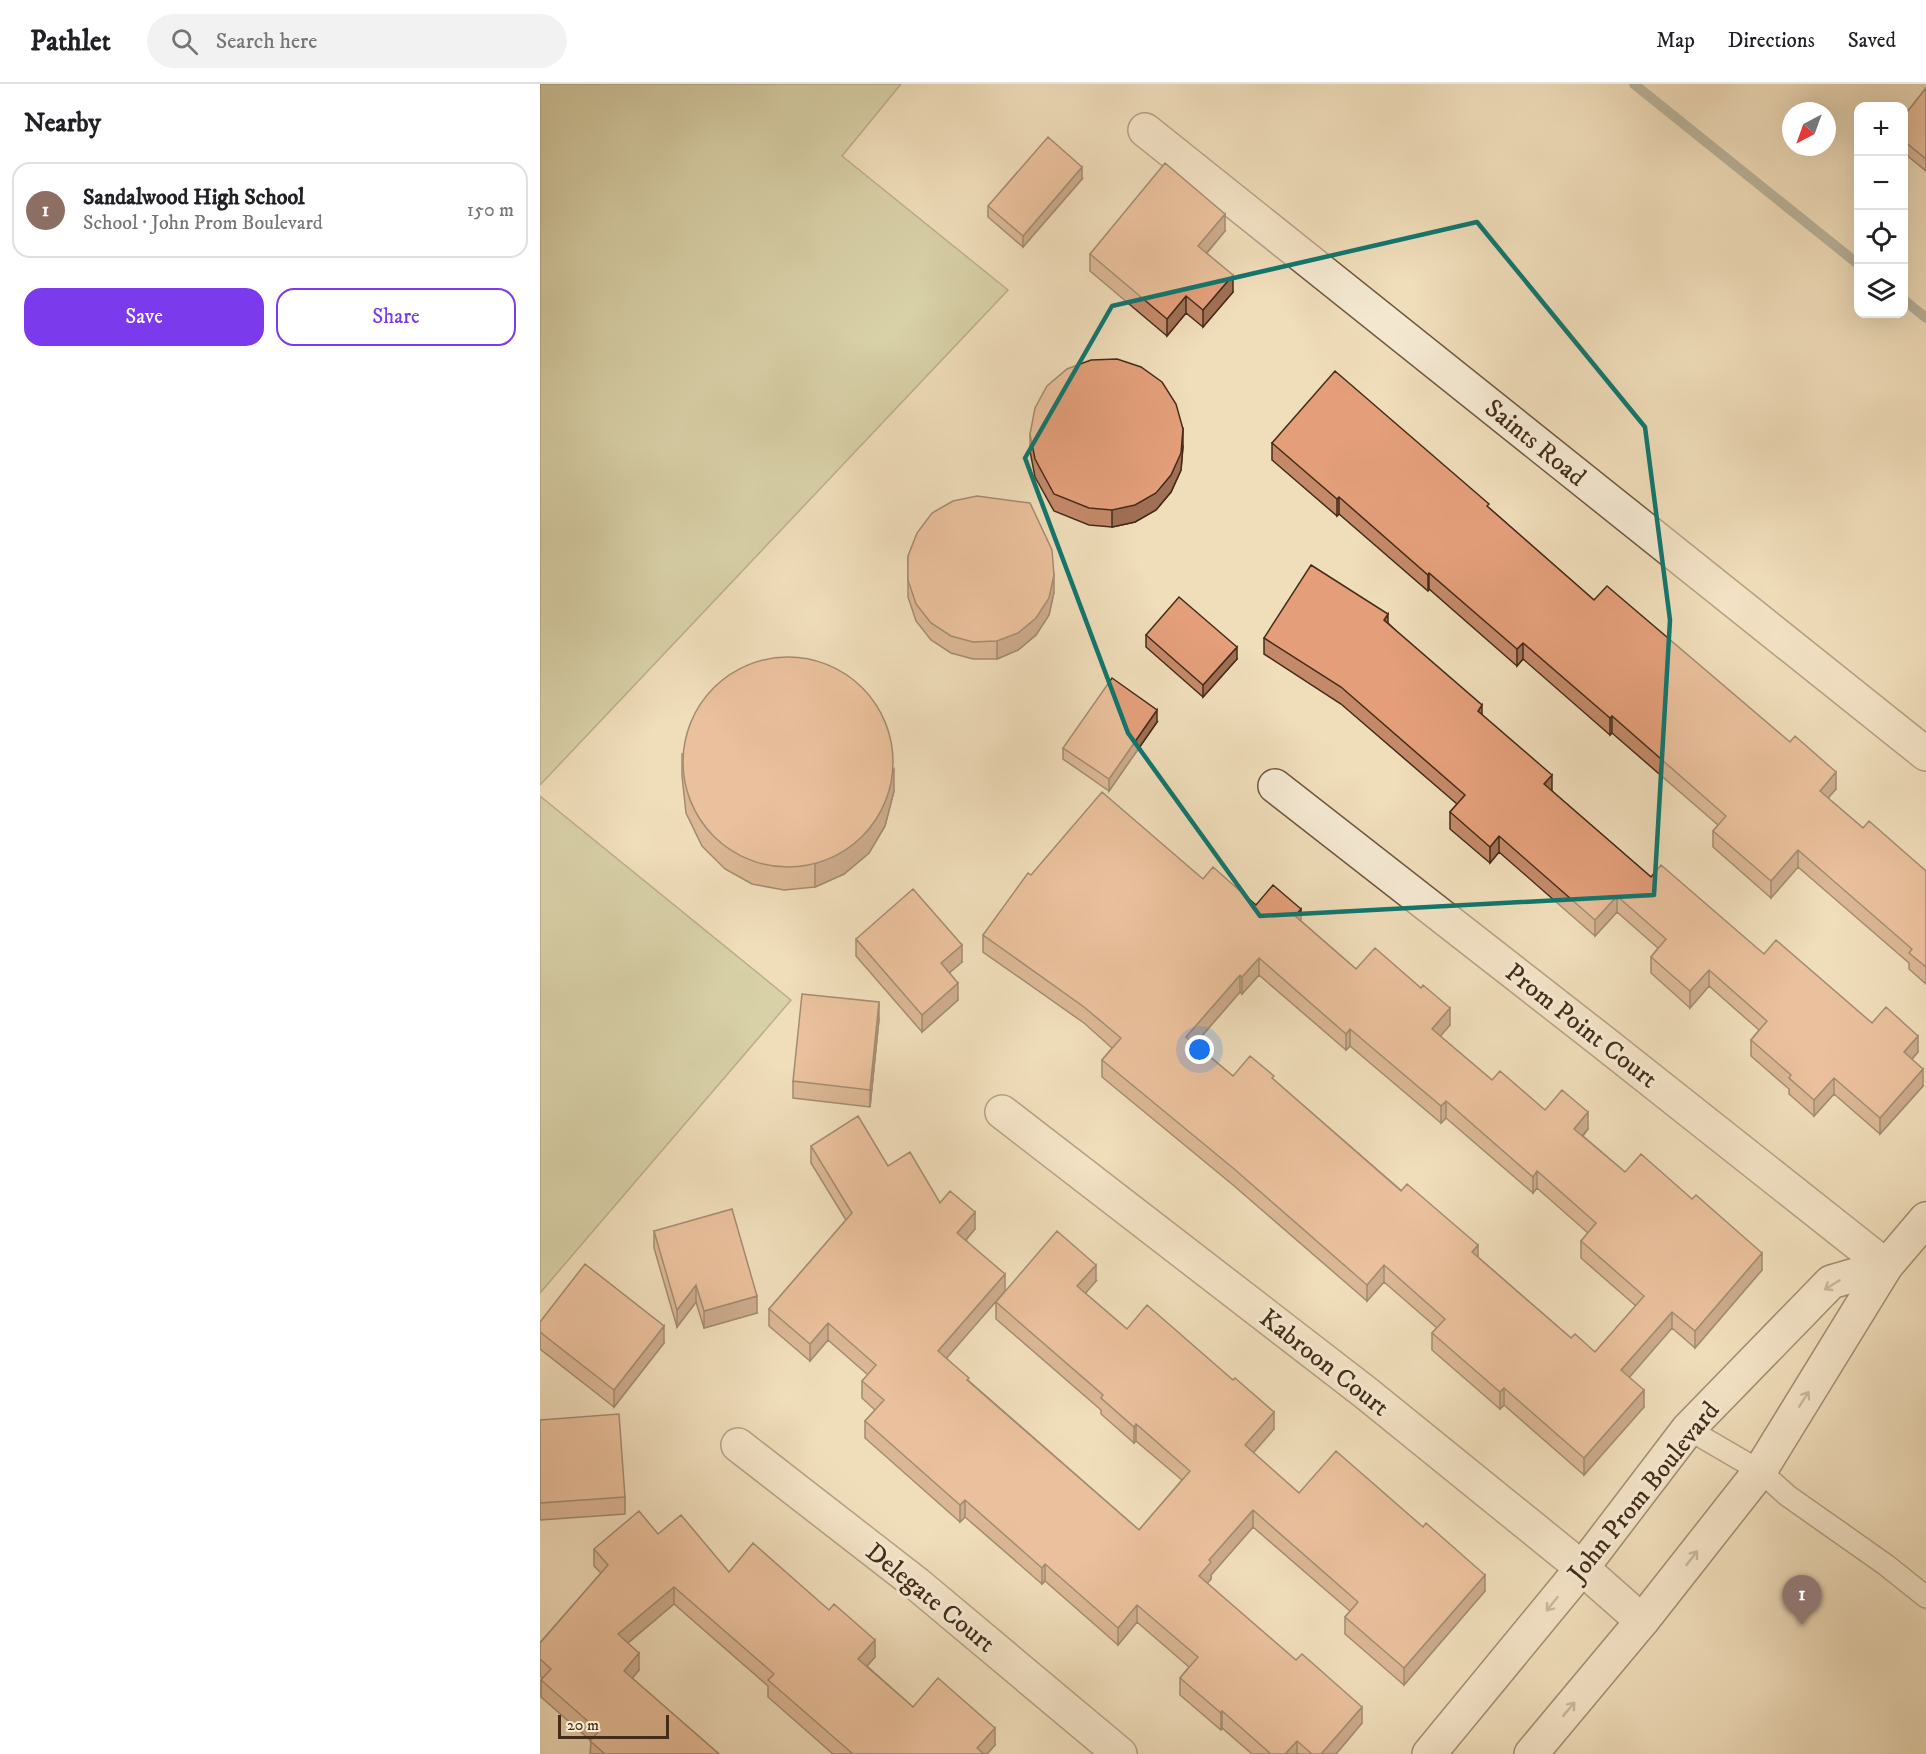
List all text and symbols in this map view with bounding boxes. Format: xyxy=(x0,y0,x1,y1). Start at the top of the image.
search box xyxy=(147,14,567,68)
text: Pathlet xyxy=(30,24,111,59)
icon: search xyxy=(168,25,201,58)
text: Search here xyxy=(216,28,317,55)
text: Map xyxy=(1656,28,1695,54)
text: Directions xyxy=(1728,28,1815,54)
text: Saved xyxy=(1848,28,1896,54)
north arrow xyxy=(1782,102,1836,156)
map controls xyxy=(1854,102,1908,318)
button: + xyxy=(1854,102,1908,156)
text: Nearby xyxy=(24,107,101,140)
button: − xyxy=(1854,156,1908,210)
text: Sandalwood High School xyxy=(83,184,305,211)
text: 1 xyxy=(42,198,49,223)
text: 150 m xyxy=(467,198,514,223)
button: locate xyxy=(1854,210,1908,264)
text: School · John Prom Boulevard xyxy=(83,211,323,236)
button: layers xyxy=(1854,264,1908,318)
button: Save xyxy=(24,288,264,346)
button: Share xyxy=(276,288,516,346)
street label: Saints Road xyxy=(1478,392,1593,494)
street label: Prom Point Court xyxy=(1498,956,1664,1096)
your location xyxy=(1185,1035,1214,1064)
one-way arrow xyxy=(1823,1279,1840,1291)
street label: Kabroon Court xyxy=(1252,1302,1396,1424)
one-way arrow xyxy=(1799,1391,1811,1408)
street label: John Prom Boulevard xyxy=(1560,1395,1727,1590)
street label: Delegate Court xyxy=(858,1536,1002,1661)
one-way arrow xyxy=(1685,1550,1698,1566)
pin: 1 xyxy=(1782,1576,1822,1625)
one-way arrow xyxy=(1545,1596,1558,1612)
one-way arrow xyxy=(1562,1702,1576,1717)
scale bar xyxy=(558,1712,669,1740)
text: 20 m xyxy=(567,1715,599,1735)

